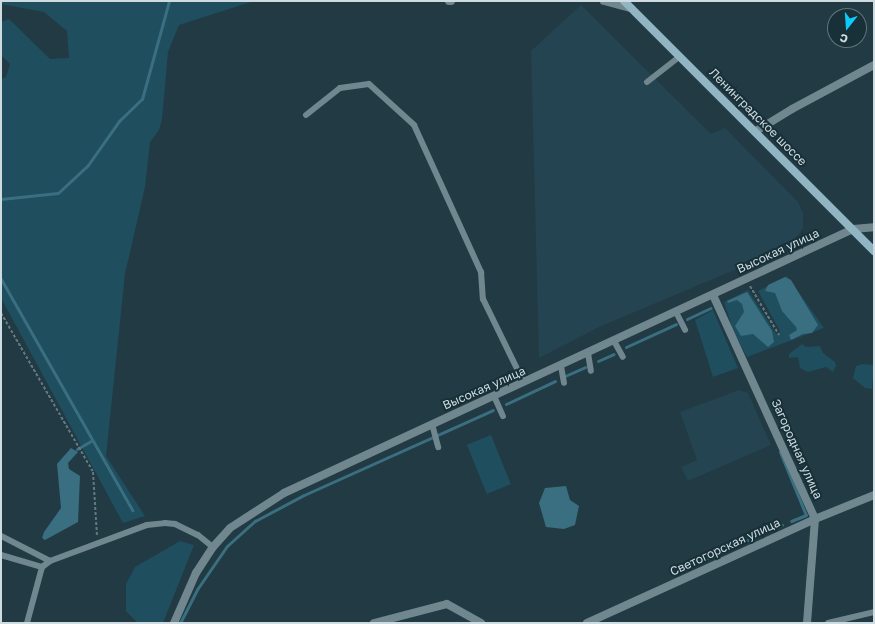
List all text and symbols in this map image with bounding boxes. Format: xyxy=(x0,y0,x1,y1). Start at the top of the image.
north arrow xyxy=(827,8,867,48)
text: С xyxy=(838,32,849,46)
street label: Ленинградское шоссе xyxy=(706,65,810,169)
street label: Высокая улица xyxy=(735,226,821,276)
street label: Высокая улица xyxy=(440,363,528,413)
street label: Загородная улица xyxy=(768,397,826,501)
street label: Светогорская улица xyxy=(668,515,782,579)

